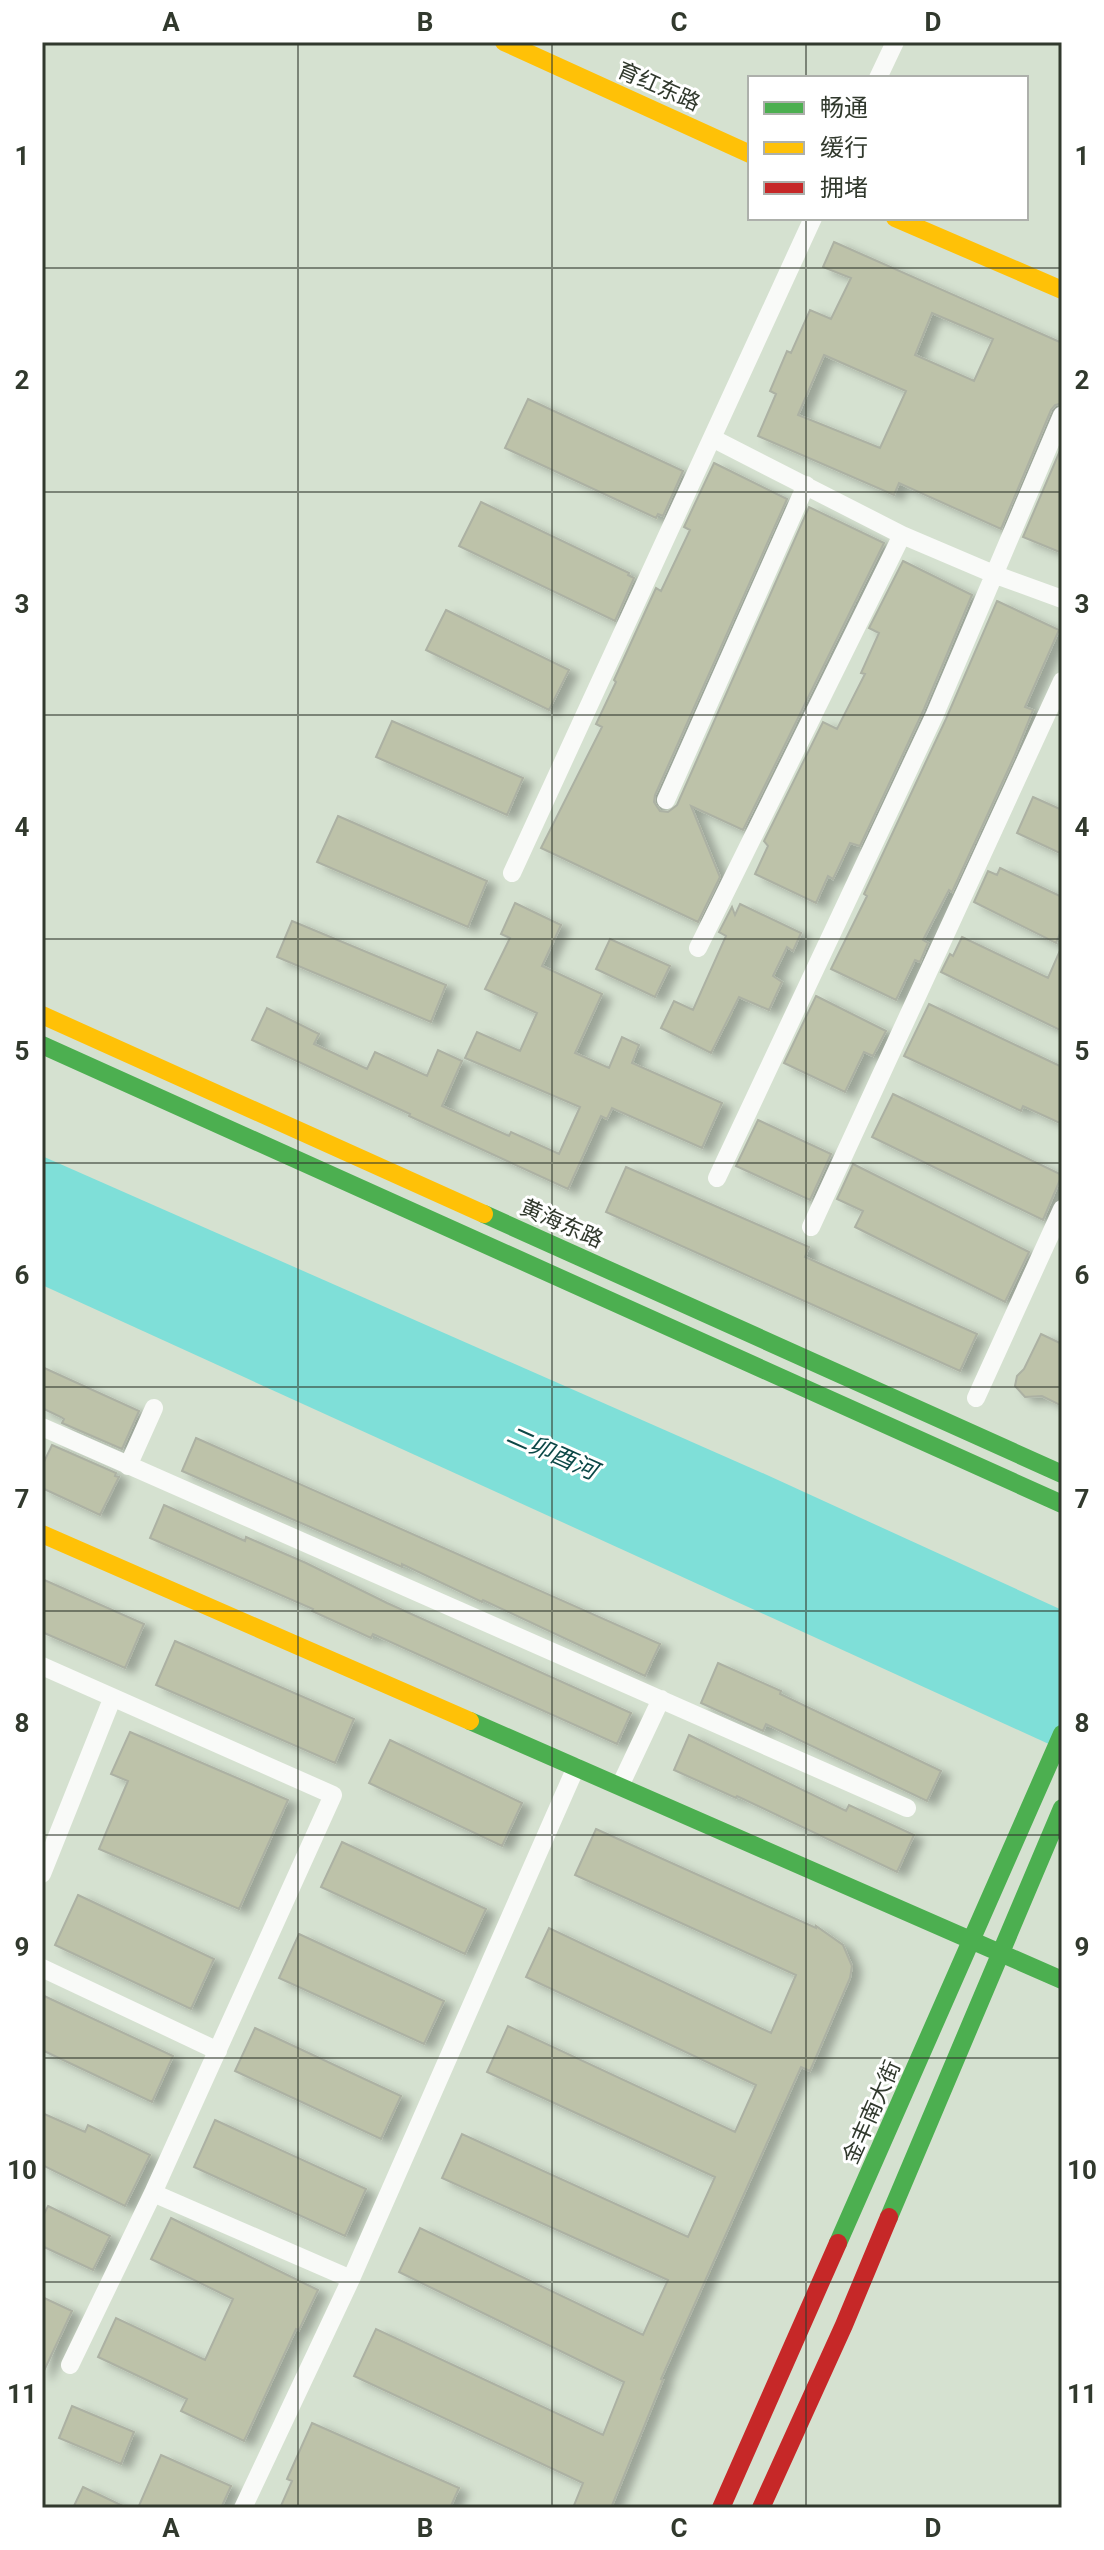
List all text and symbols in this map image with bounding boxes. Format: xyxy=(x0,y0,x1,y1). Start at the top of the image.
text: A xyxy=(162,7,180,37)
text: B xyxy=(417,7,433,37)
text: C xyxy=(670,7,688,37)
text: D xyxy=(925,7,941,37)
street label: 育红东路 xyxy=(614,57,704,116)
legend xyxy=(748,76,1028,220)
text: 畅通 xyxy=(820,94,868,122)
text: 缓行 xyxy=(820,134,868,162)
text: 1 xyxy=(15,141,29,171)
text: 1 xyxy=(1075,141,1089,171)
text: 拥堵 xyxy=(820,174,868,202)
text: 2 xyxy=(15,365,29,395)
text: 2 xyxy=(1075,365,1089,395)
text: 3 xyxy=(15,589,29,619)
text: 3 xyxy=(1075,589,1089,619)
text: 4 xyxy=(15,812,30,842)
text: 4 xyxy=(1075,812,1090,842)
text: 5 xyxy=(15,1036,29,1066)
text: 5 xyxy=(1075,1036,1089,1066)
street label: 黄海东路 xyxy=(517,1194,607,1253)
text: 6 xyxy=(15,1260,30,1290)
text: 6 xyxy=(1075,1260,1090,1290)
water label: 二卯酉河 xyxy=(502,1421,605,1487)
text: 7 xyxy=(15,1484,29,1514)
text: 7 xyxy=(1075,1484,1089,1514)
text: 8 xyxy=(15,1708,29,1738)
text: 8 xyxy=(1075,1708,1089,1738)
text: 9 xyxy=(15,1932,29,1962)
text: 9 xyxy=(1075,1932,1089,1962)
street label: 金丰南大街 xyxy=(838,2057,905,2168)
text: 10 xyxy=(7,2155,37,2185)
text: 10 xyxy=(1067,2155,1097,2185)
text: 11 xyxy=(7,2379,37,2409)
text: 11 xyxy=(1067,2379,1097,2409)
text: A xyxy=(162,2513,180,2543)
text: B xyxy=(417,2513,433,2543)
text: C xyxy=(670,2513,688,2543)
text: D xyxy=(925,2513,941,2543)

